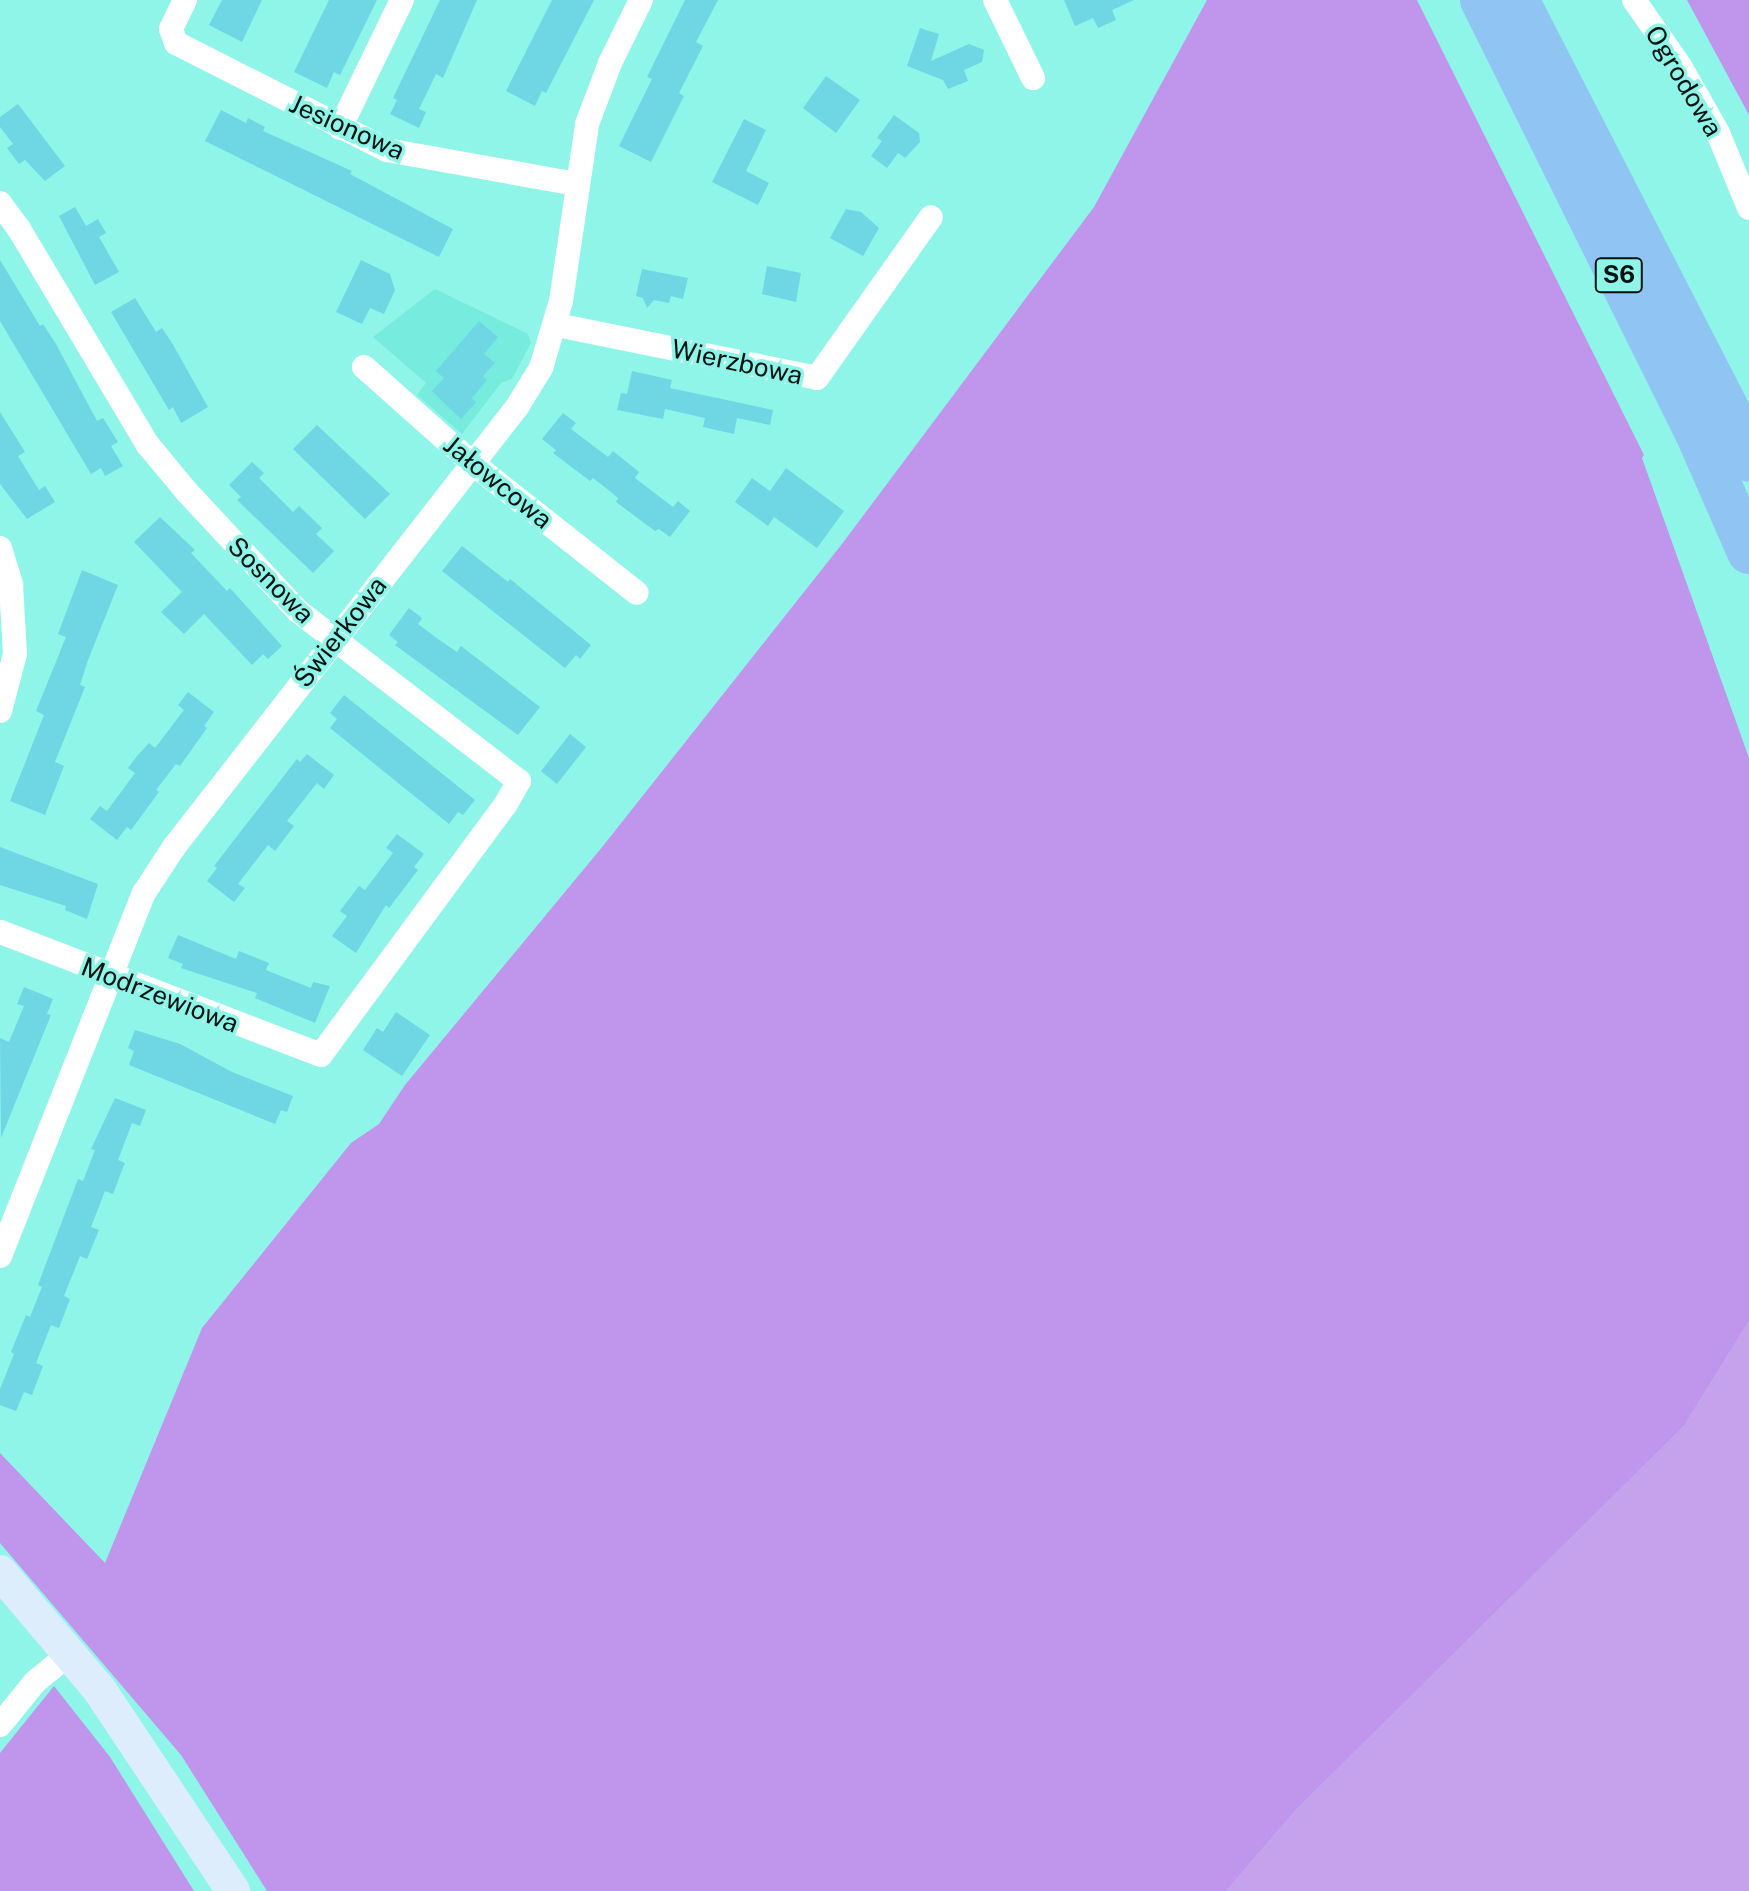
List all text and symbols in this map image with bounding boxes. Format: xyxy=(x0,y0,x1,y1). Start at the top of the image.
street label: Ogrodowa xyxy=(1639,20,1729,142)
street label: Jesionowa xyxy=(285,88,409,166)
road number: S6 xyxy=(1593,255,1645,295)
street label: Wierzbowa xyxy=(669,333,805,391)
street label: Jałowcowa xyxy=(437,429,559,535)
street label: Sosnowa xyxy=(221,530,321,630)
street label: Świerkowa xyxy=(287,570,393,694)
street label: Modrzewiowa xyxy=(77,951,243,1039)

